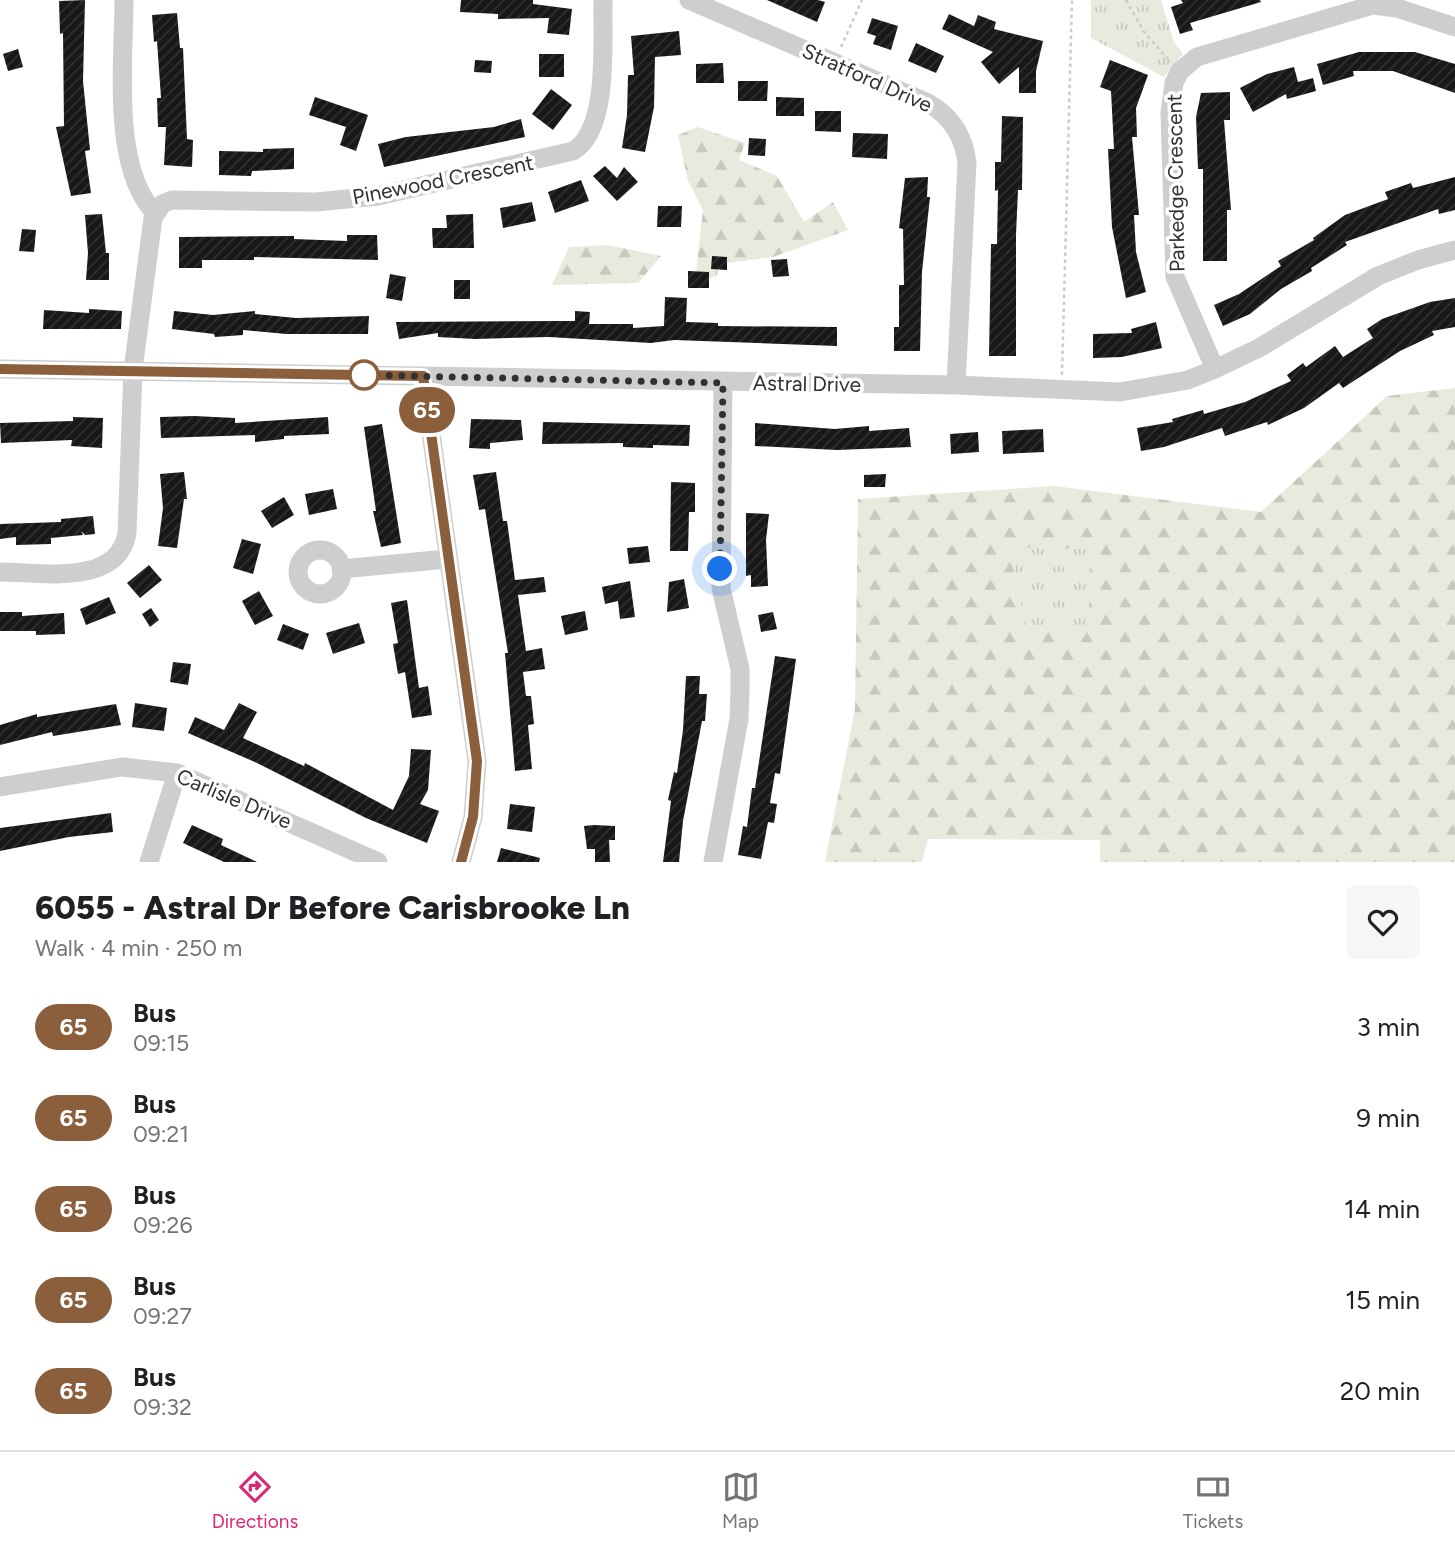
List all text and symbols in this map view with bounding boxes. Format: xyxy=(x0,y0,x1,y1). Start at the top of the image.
street label: Stratford Drive xyxy=(798,38,936,117)
street label: Parkedge Crescent xyxy=(1161,94,1190,272)
street label: Pinewood Crescent xyxy=(350,150,536,209)
unlabelled marker xyxy=(349,360,379,390)
street label: Astral Drive xyxy=(753,370,861,397)
line badge: 65 xyxy=(396,387,458,433)
text: 65 xyxy=(413,395,441,424)
your location xyxy=(702,551,737,586)
street label: Carlisle Drive xyxy=(173,763,295,834)
button: heart xyxy=(1346,885,1420,959)
text: 6055 - Astral Dr Before Carisbrooke Ln xyxy=(35,888,630,927)
text: Walk · 4 min · 250 m xyxy=(35,934,242,962)
text: Bus xyxy=(133,997,176,1029)
text: 3 min xyxy=(1357,1011,1420,1043)
text: 65 xyxy=(60,1012,87,1041)
text: 09:15 xyxy=(133,1029,189,1057)
text: Bus xyxy=(133,1088,176,1120)
text: 9 min xyxy=(1356,1102,1420,1134)
text: 65 xyxy=(60,1103,87,1132)
text: 09:21 xyxy=(133,1120,189,1148)
text: Bus xyxy=(133,1179,176,1211)
text: 14 min xyxy=(1344,1193,1420,1225)
text: 65 xyxy=(60,1194,87,1223)
text: 09:26 xyxy=(133,1211,192,1239)
text: Bus xyxy=(133,1270,176,1302)
text: 15 min xyxy=(1345,1284,1420,1316)
text: 65 xyxy=(60,1285,87,1314)
text: 09:27 xyxy=(133,1302,192,1330)
text: Bus xyxy=(133,1361,176,1393)
text: 20 min xyxy=(1340,1375,1420,1407)
text: 65 xyxy=(60,1376,87,1405)
text: 09:32 xyxy=(133,1393,192,1421)
tab: Directions xyxy=(212,1468,298,1533)
tab: Map xyxy=(722,1468,760,1533)
tab: Tickets xyxy=(1183,1468,1243,1533)

